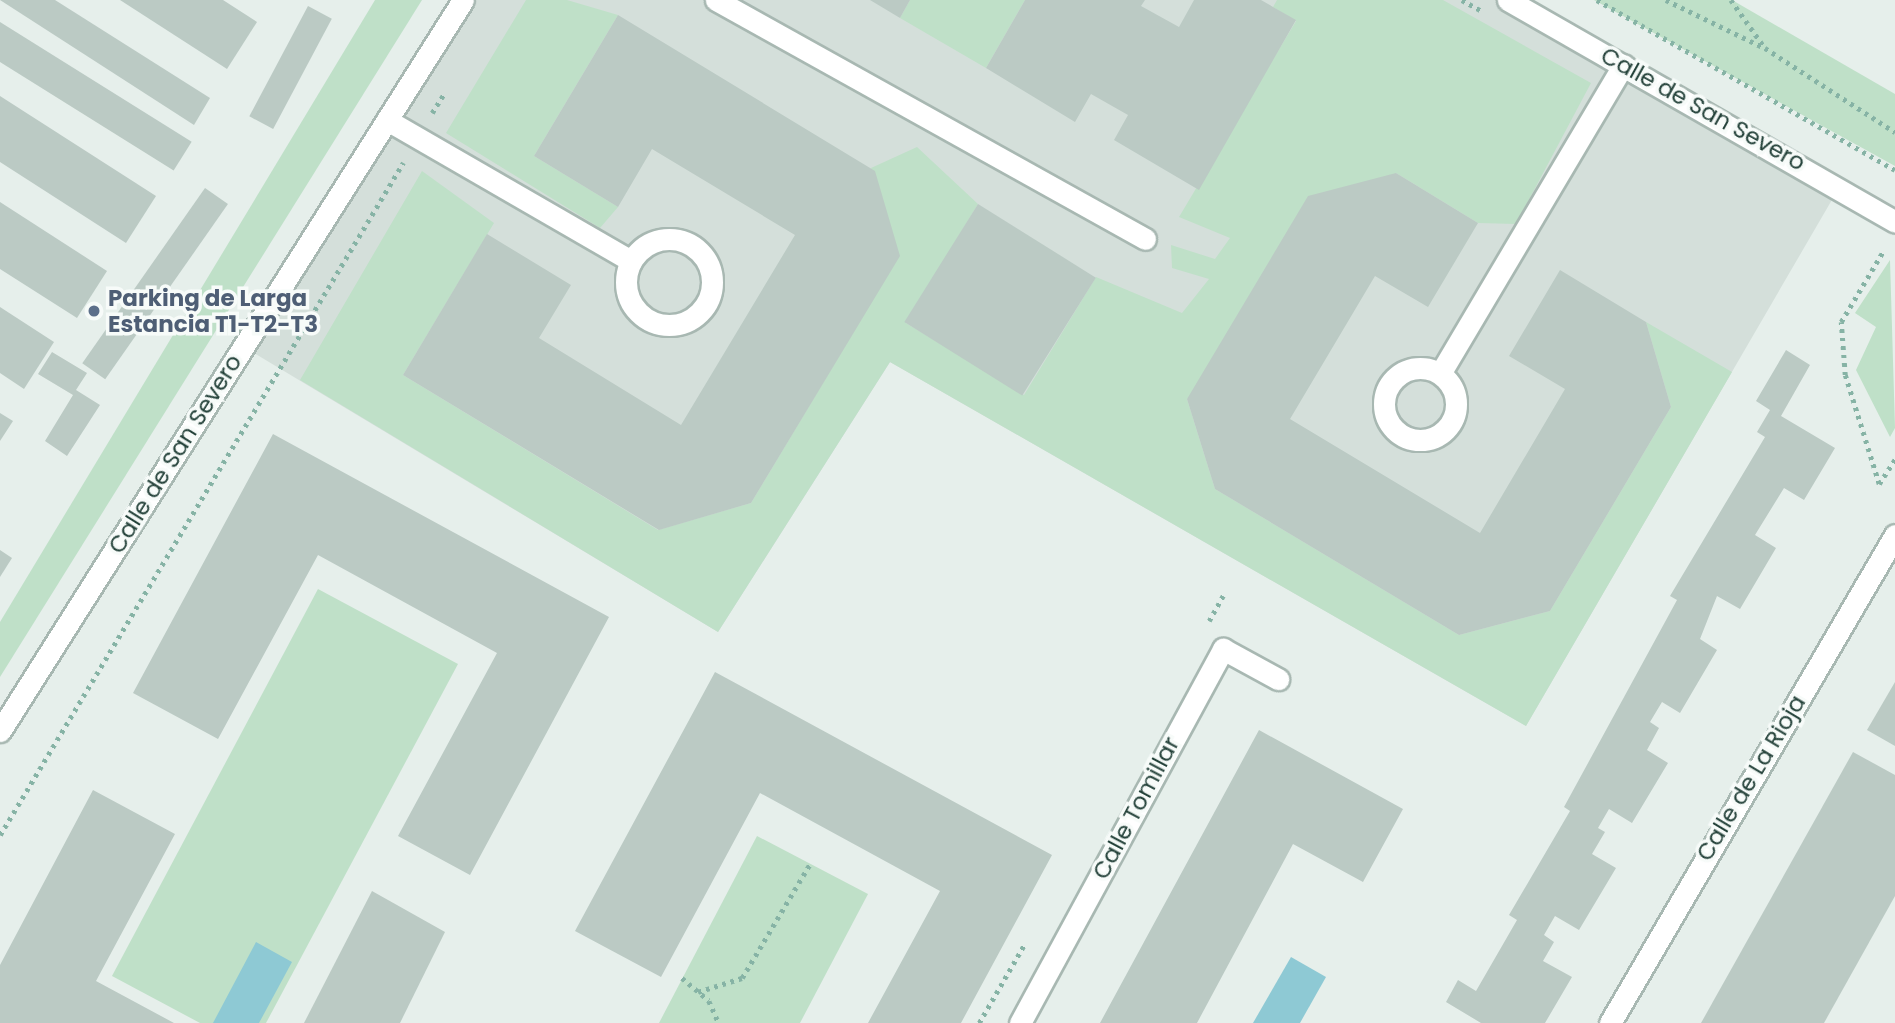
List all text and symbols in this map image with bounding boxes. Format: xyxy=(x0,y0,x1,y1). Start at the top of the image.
street label: Calle de San Severo xyxy=(1596,41,1810,177)
place label: Parking de Larga Estancia T1-T2-T3 xyxy=(108,284,318,338)
marker: Parking de Larga Estancia T1-T2-T3 xyxy=(86,303,102,319)
street label: Calle de San Severo xyxy=(103,350,247,558)
street label: Calle de La Rioja xyxy=(1691,690,1811,866)
street label: Calle Tomillar xyxy=(1087,732,1185,884)

